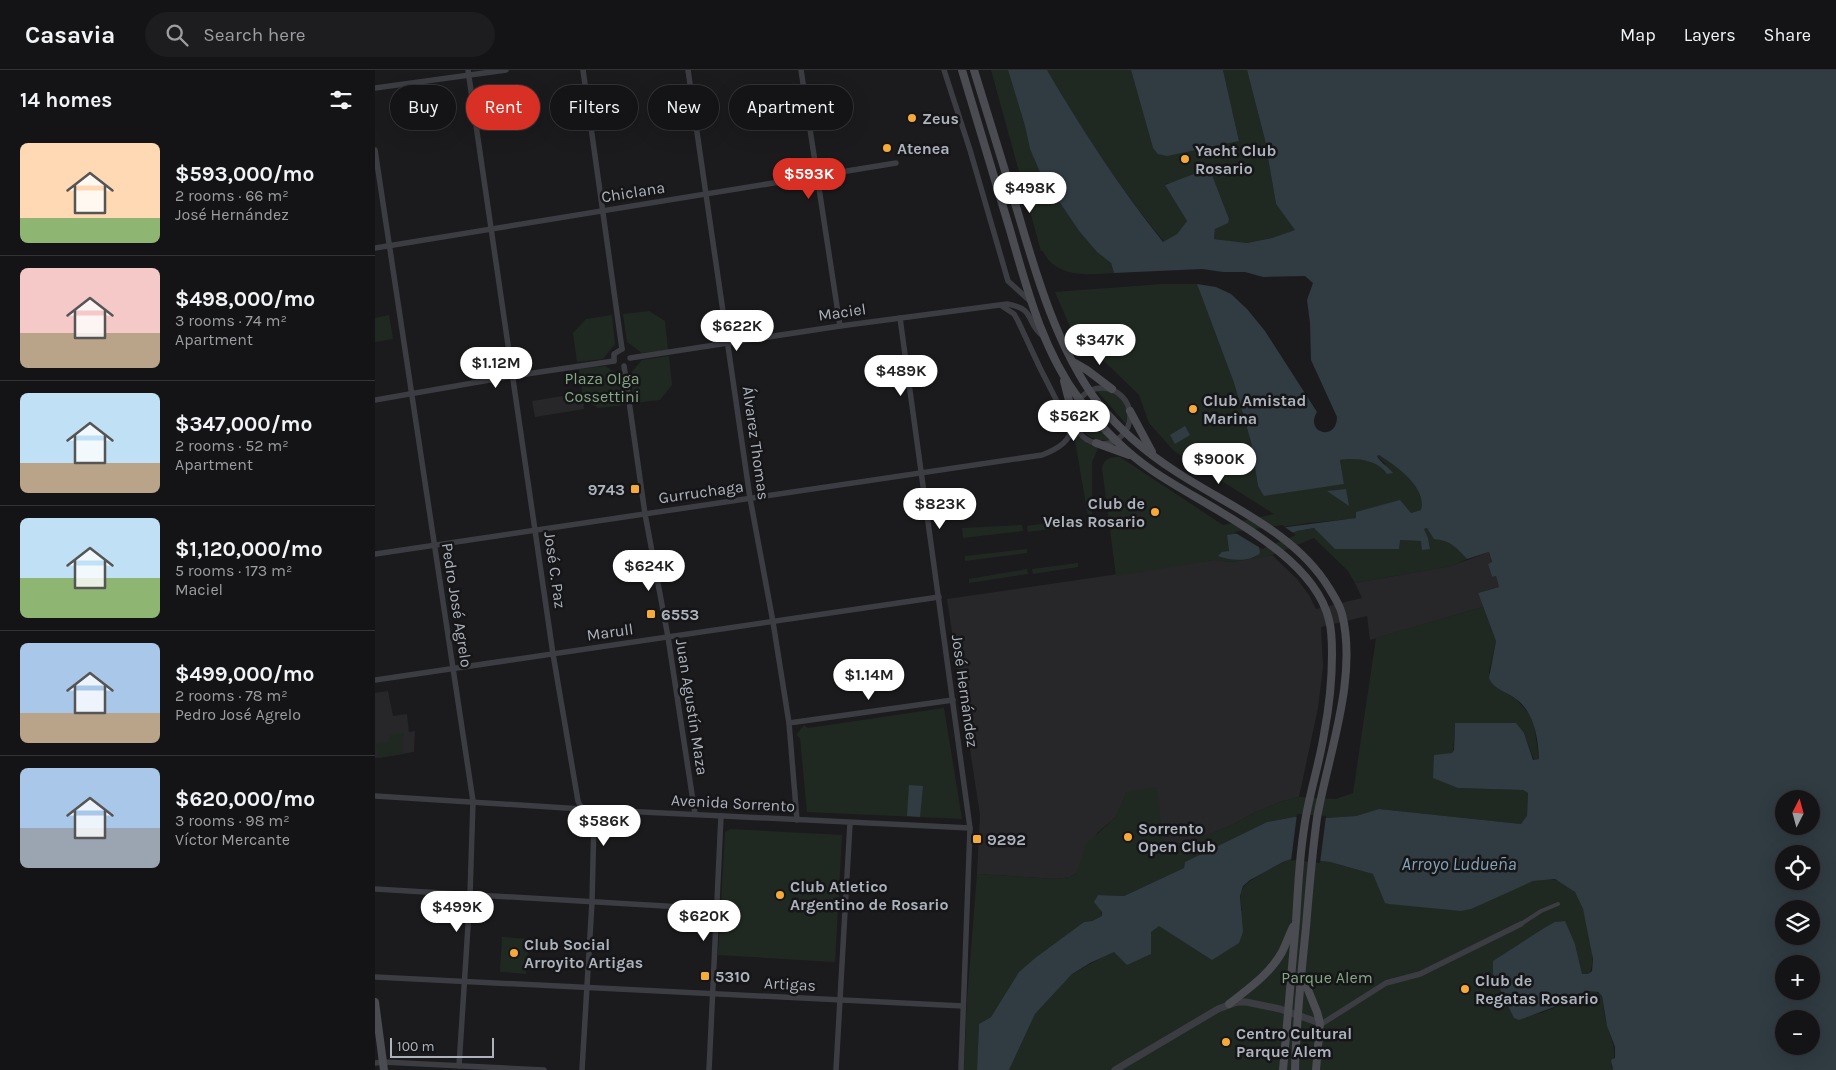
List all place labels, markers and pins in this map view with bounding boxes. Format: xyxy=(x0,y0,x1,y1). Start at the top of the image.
place label: Zeus xyxy=(922,109,959,128)
marker: Zeus xyxy=(906,112,918,124)
place label: Atenea xyxy=(897,139,950,158)
place label: Yacht Club Rosario xyxy=(1195,141,1276,178)
marker: Atenea xyxy=(881,142,893,154)
marker: Yacht Club Rosario xyxy=(1179,153,1191,165)
pin: $593K xyxy=(774,158,844,200)
pin: $498K xyxy=(995,172,1065,214)
pin: $622K xyxy=(702,310,772,352)
pin: $347K xyxy=(1065,324,1135,366)
pin: $1.12M xyxy=(455,346,537,389)
pin: $489K xyxy=(866,354,936,397)
place label: Club Amistad Marina xyxy=(1203,391,1306,428)
pin: $562K xyxy=(1039,400,1109,442)
marker: Club Amistad Marina xyxy=(1187,403,1199,415)
pin: $900K xyxy=(1184,442,1254,485)
place label: 9743 xyxy=(588,480,625,499)
marker: 9743 xyxy=(629,483,641,495)
pin: $823K xyxy=(905,488,975,530)
place label: Club de Velas Rosario xyxy=(1043,494,1145,531)
marker: Club de Velas Rosario xyxy=(1149,506,1161,518)
pin: $624K xyxy=(614,550,684,592)
place label: 6553 xyxy=(661,605,699,624)
marker: 6553 xyxy=(645,608,657,620)
pin: $1.14M xyxy=(828,658,910,701)
pin: $586K xyxy=(569,804,639,847)
place label: Sorrento Open Club xyxy=(1138,819,1216,856)
place label: 9292 xyxy=(987,830,1026,849)
marker: Sorrento Open Club xyxy=(1122,831,1134,843)
marker: 9292 xyxy=(971,833,983,845)
place label: Club Atletico Argentino de Rosario xyxy=(790,877,949,914)
marker: Club Atletico Argentino de Rosario xyxy=(774,889,786,901)
pin: $499K xyxy=(422,890,492,933)
pin: $620K xyxy=(669,900,739,942)
place label: Club Social Arroyito Artigas xyxy=(524,935,643,972)
marker: Club Social Arroyito Artigas xyxy=(508,947,520,959)
place label: 5310 xyxy=(715,967,750,986)
marker: 5310 xyxy=(699,970,711,982)
place label: Club de Regatas Rosario xyxy=(1475,971,1598,1008)
marker: Club de Regatas Rosario xyxy=(1459,983,1471,995)
place label: Centro Cultural Parque Alem xyxy=(1236,1024,1352,1061)
marker: Centro Cultural Parque Alem xyxy=(1220,1036,1232,1048)

